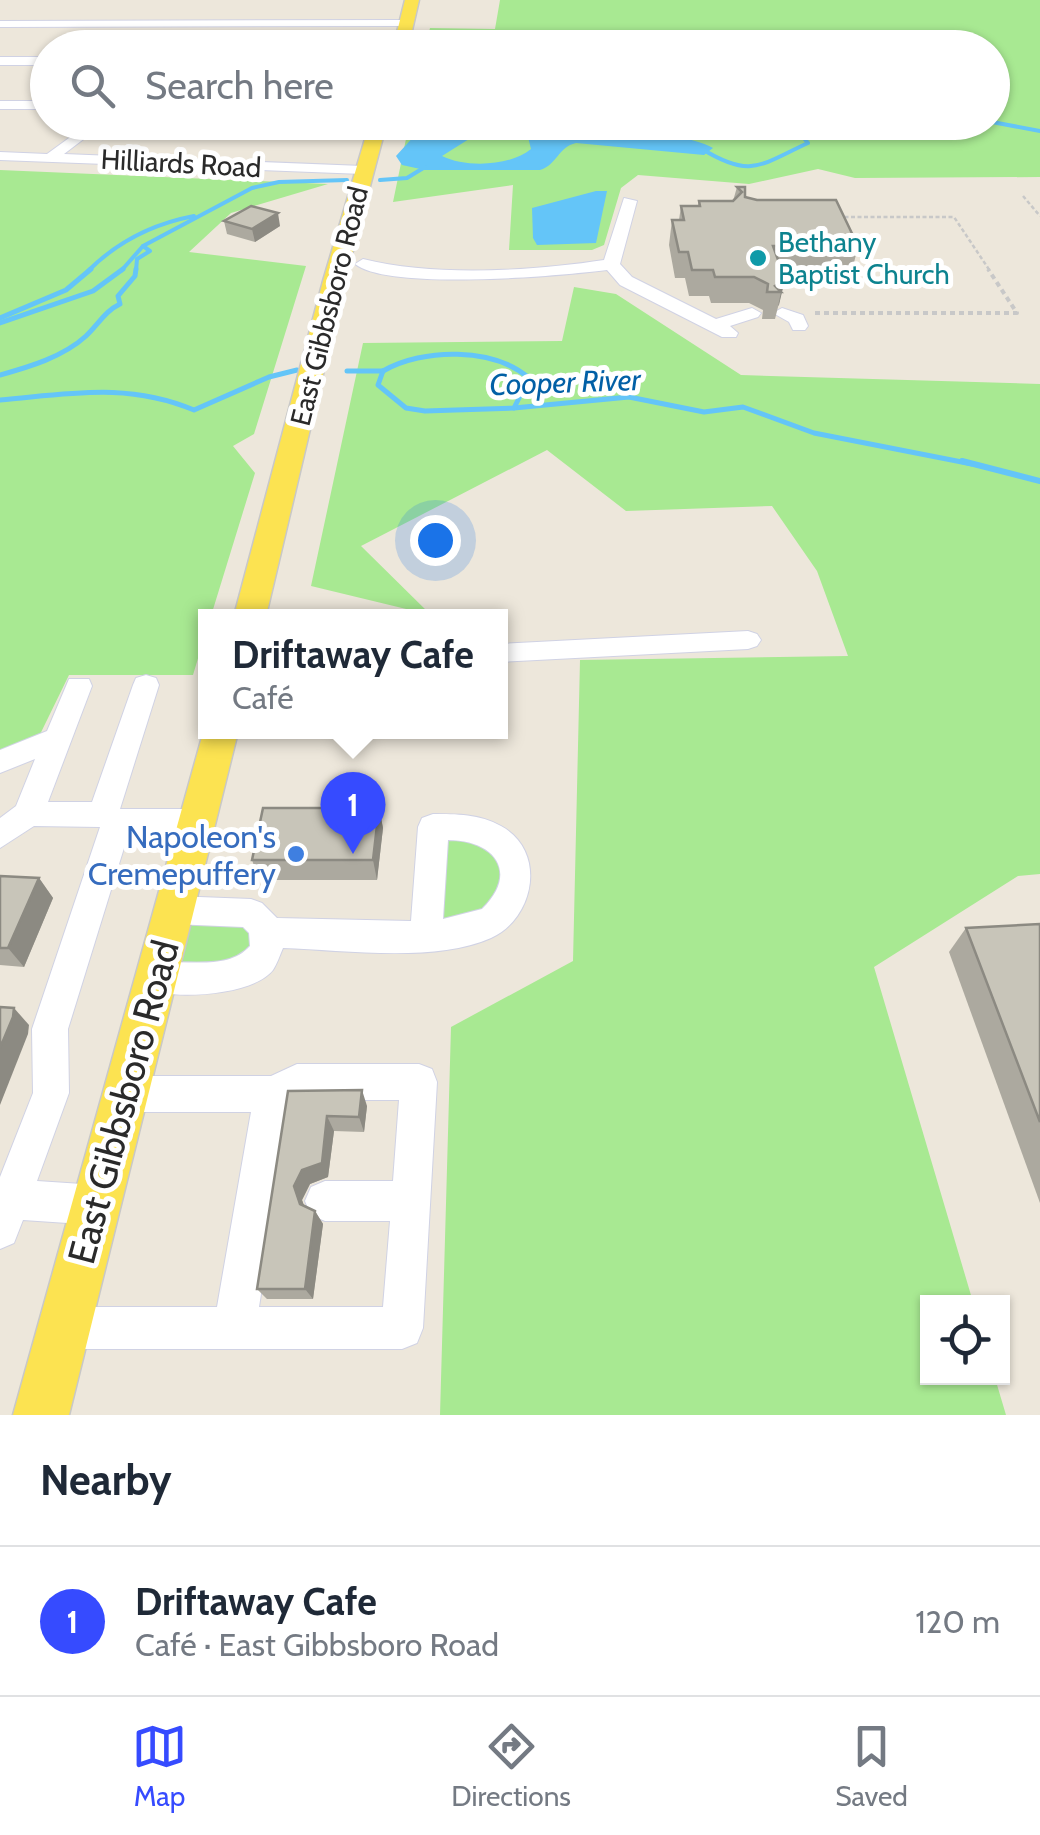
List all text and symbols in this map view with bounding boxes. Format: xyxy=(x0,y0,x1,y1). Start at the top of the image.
search box xyxy=(30,30,1010,140)
icon: search xyxy=(65,58,120,113)
text: Search here xyxy=(145,62,334,109)
street label: Hilliards Road xyxy=(100,142,262,184)
street label: East Gibbsboro Road xyxy=(283,183,375,429)
place label: Bethany Baptist Church xyxy=(778,225,950,291)
marker: Bethany Baptist Church xyxy=(747,247,769,269)
water label: Cooper River xyxy=(489,361,643,403)
your location xyxy=(410,515,461,566)
popup xyxy=(198,609,508,739)
text: Driftaway Cafe xyxy=(232,631,474,678)
text: Café xyxy=(232,678,294,717)
pin: 1 xyxy=(320,772,386,854)
place label: Napoleon's Cremepuffery xyxy=(88,817,276,893)
marker: Napoleon's Cremepuffery xyxy=(285,843,307,865)
street label: East Gibbsboro Road xyxy=(57,935,189,1269)
map controls xyxy=(920,1295,1010,1385)
button: locate xyxy=(920,1295,1010,1385)
text: Nearby xyxy=(40,1454,172,1506)
text: Driftaway Cafe xyxy=(135,1578,377,1625)
text: 1 xyxy=(67,1602,78,1641)
text: 120 m xyxy=(915,1602,1000,1641)
text: Café · East Gibbsboro Road xyxy=(135,1625,499,1664)
tab: Map xyxy=(132,1719,187,1813)
tab: Directions xyxy=(451,1719,571,1813)
tab: Saved xyxy=(835,1719,908,1813)

